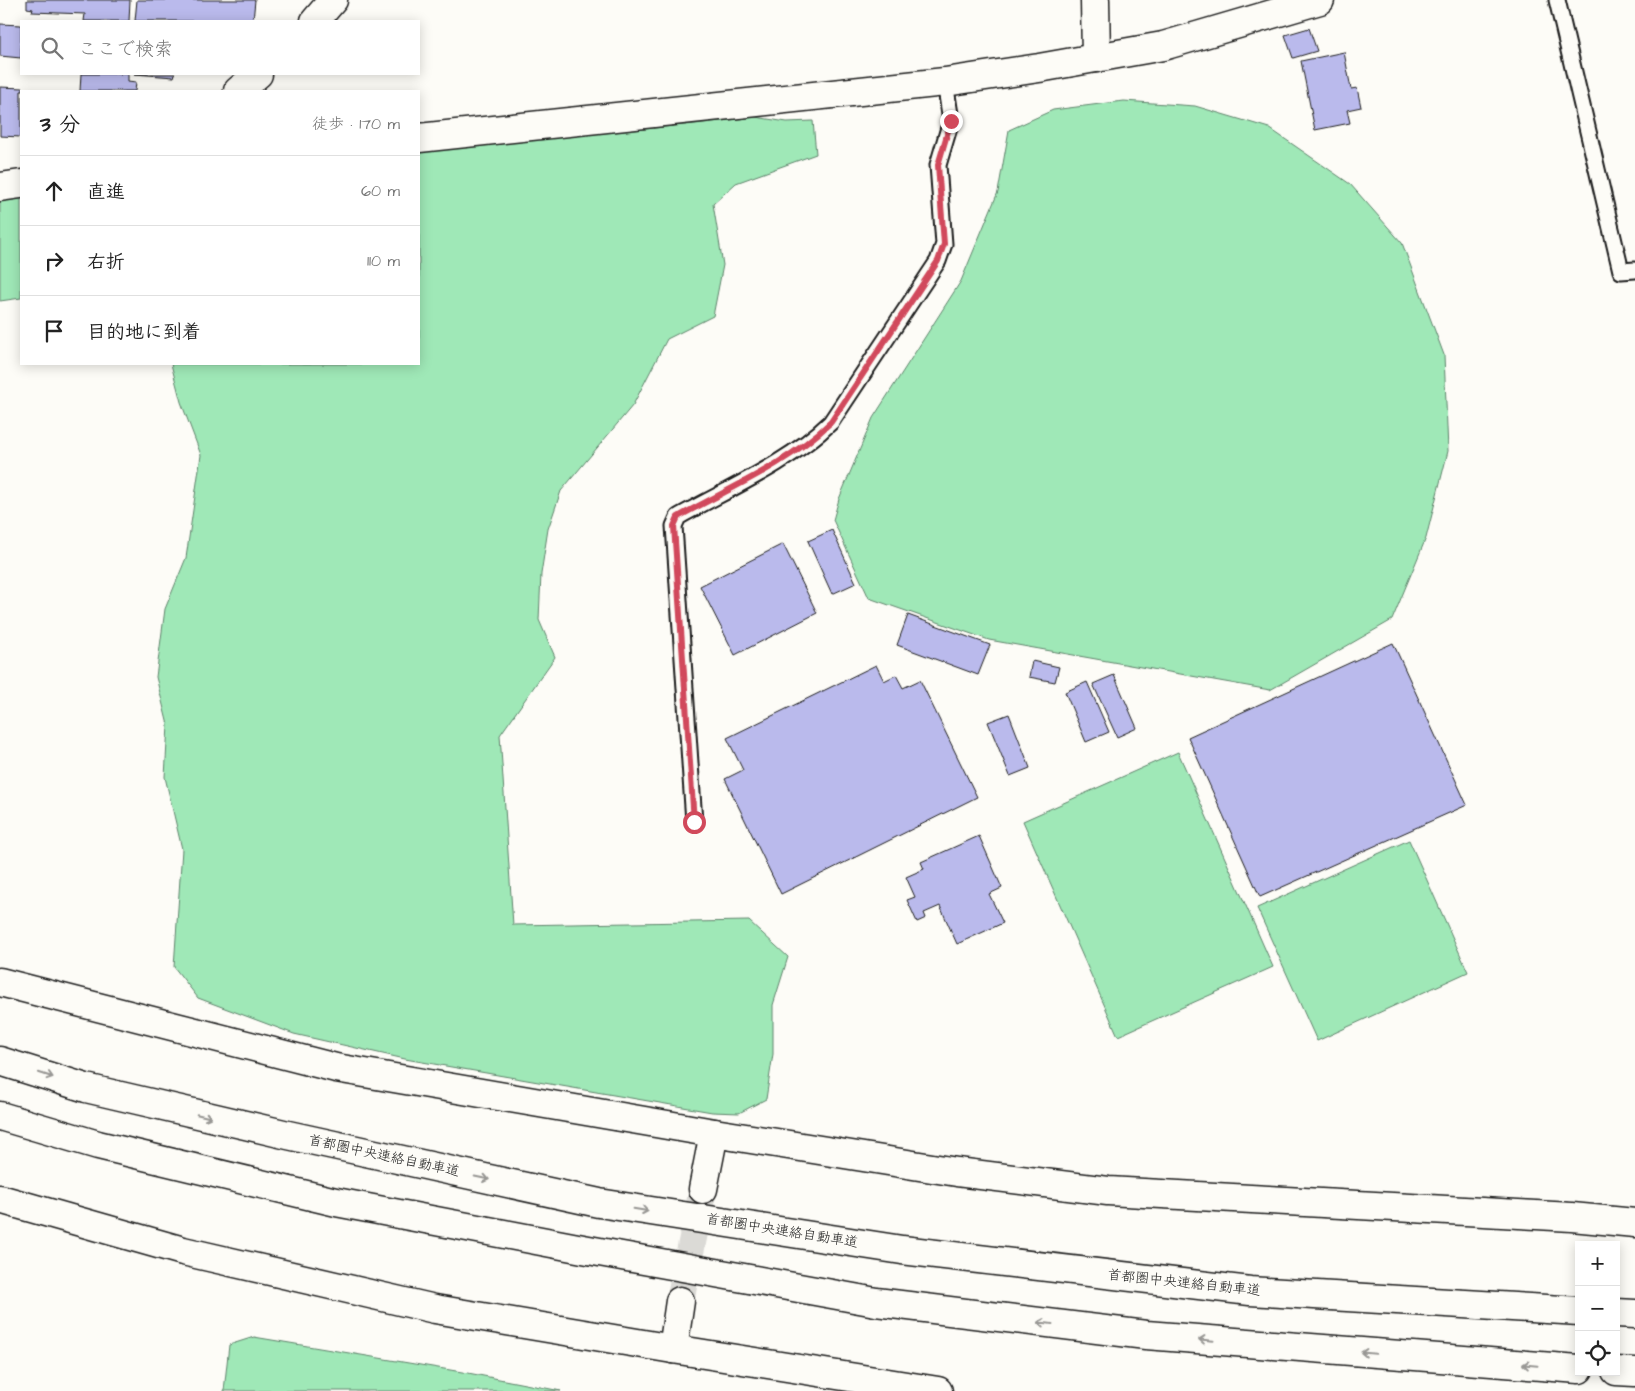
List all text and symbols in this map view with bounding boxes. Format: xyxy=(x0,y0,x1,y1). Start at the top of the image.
search box xyxy=(20,20,420,75)
icon: search xyxy=(38,34,66,62)
text: ここで検索 xyxy=(78,36,173,63)
text: 3 分 xyxy=(40,110,80,139)
route end xyxy=(940,110,963,133)
text: 徒歩 · 170 m xyxy=(312,113,400,135)
icon: ahead xyxy=(40,177,68,205)
text: 直進 xyxy=(87,179,125,206)
text: 60 m xyxy=(361,180,400,202)
icon: right xyxy=(40,247,68,275)
text: 右折 xyxy=(87,249,125,276)
text: 110 m xyxy=(367,250,400,272)
icon: arrive xyxy=(40,317,68,345)
text: 目的地に到着 xyxy=(87,319,201,346)
route start xyxy=(683,811,706,834)
one-way arrow xyxy=(38,1071,54,1081)
one-way arrow xyxy=(195,1112,211,1121)
street label: 首都圏中央連絡自動車道 xyxy=(307,1130,461,1182)
one-way arrow xyxy=(474,1173,490,1183)
one-way arrow xyxy=(633,1205,649,1215)
street label: 首都圏中央連絡自動車道 xyxy=(704,1209,860,1253)
map controls xyxy=(1575,1241,1620,1376)
button: + xyxy=(1575,1241,1620,1286)
street label: 首都圏中央連絡自動車道 xyxy=(1106,1265,1262,1301)
button: − xyxy=(1575,1286,1620,1331)
one-way arrow xyxy=(1037,1317,1053,1327)
button: locate xyxy=(1575,1331,1620,1376)
one-way arrow xyxy=(1198,1335,1214,1344)
one-way arrow xyxy=(1360,1348,1376,1357)
one-way arrow xyxy=(1522,1361,1538,1370)

